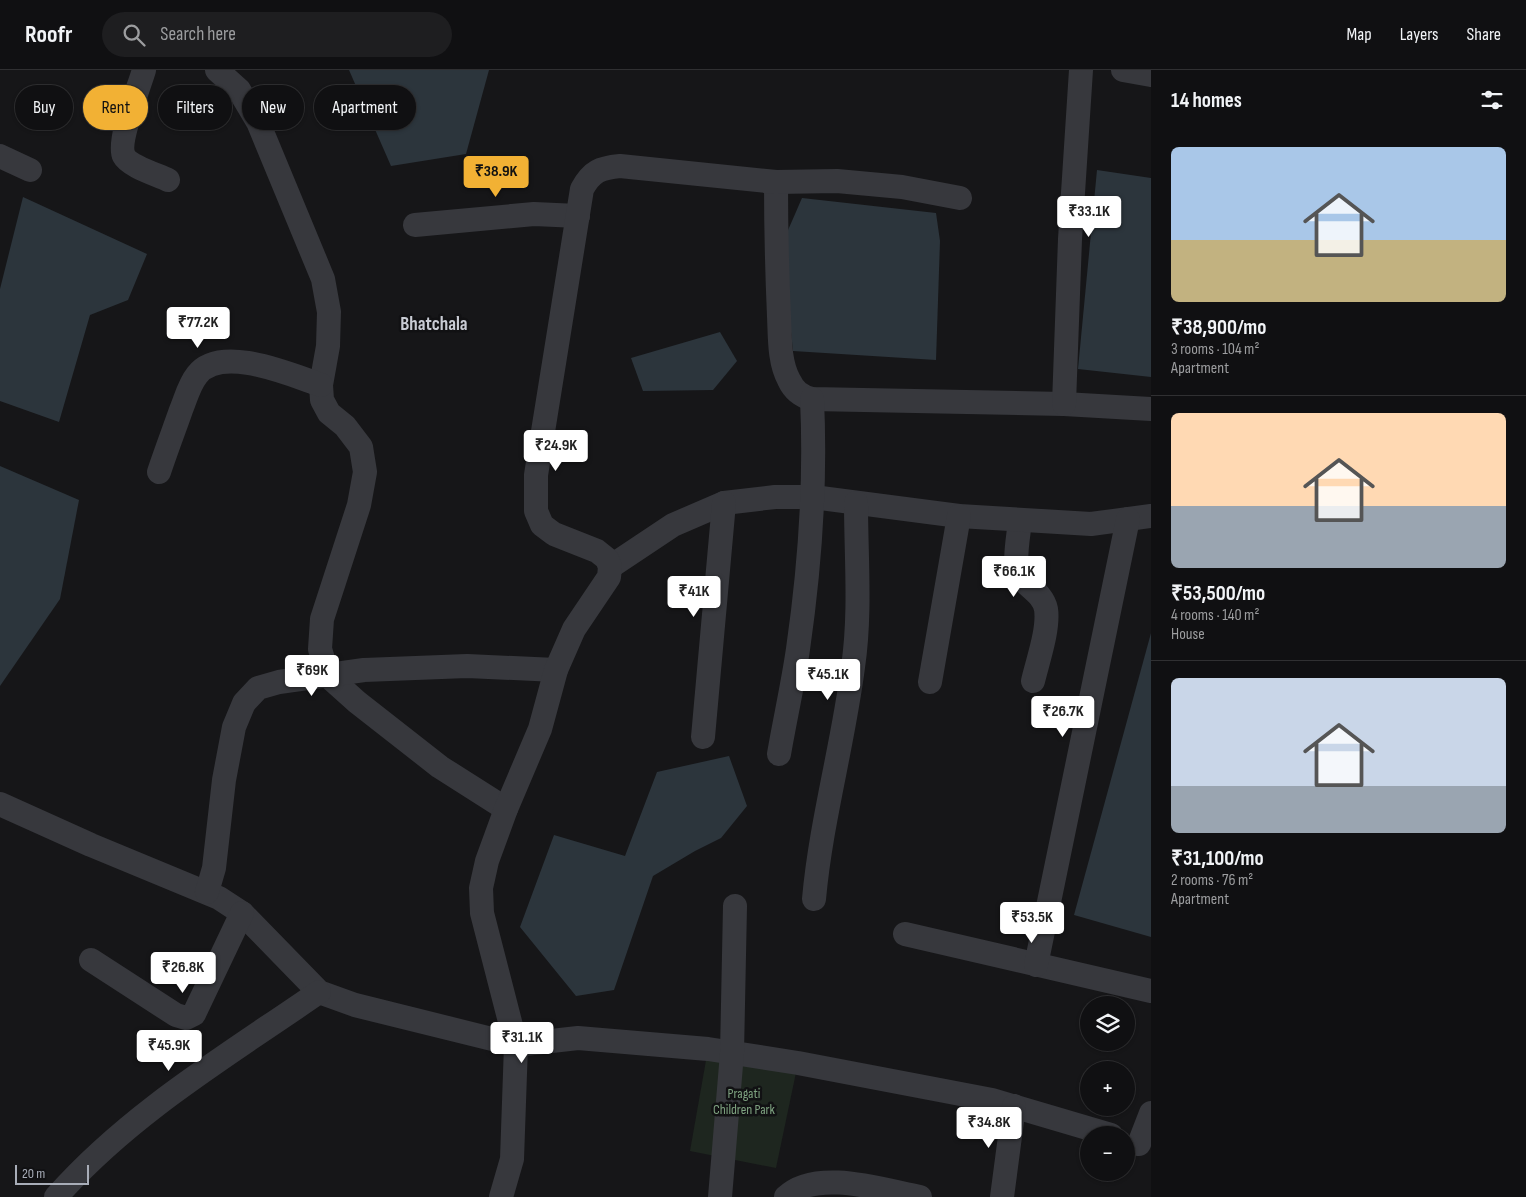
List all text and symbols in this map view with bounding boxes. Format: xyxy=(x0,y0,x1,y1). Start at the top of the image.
search box xyxy=(102,12,452,57)
text: Roofr xyxy=(25,20,72,49)
icon: search xyxy=(120,21,148,49)
text: Search here xyxy=(160,23,236,46)
text: Map xyxy=(1347,24,1372,45)
text: Layers xyxy=(1400,24,1439,45)
text: Share xyxy=(1467,24,1501,45)
chip: Buy xyxy=(15,85,73,130)
chip: Rent xyxy=(83,85,148,130)
chip: Filters xyxy=(158,85,232,130)
chip: New xyxy=(242,85,304,130)
chip: Apartment xyxy=(314,85,416,130)
icon: filters xyxy=(1478,86,1506,114)
text: 14 homes xyxy=(1171,88,1242,113)
pin: ₹38.9K xyxy=(455,156,537,198)
text: ₹38.9K xyxy=(475,162,517,181)
icon: home xyxy=(1294,180,1384,270)
pin: ₹33.1K xyxy=(1048,196,1130,238)
text: ₹33.1K xyxy=(1068,202,1110,221)
pin: ₹77.2K xyxy=(157,306,239,349)
text: ₹77.2K xyxy=(178,313,218,332)
district label: Bhatchala xyxy=(400,313,468,336)
text: ₹38,900/mo xyxy=(1171,315,1266,340)
text: 3 rooms · 104 m² xyxy=(1171,340,1259,359)
text: Apartment xyxy=(1171,359,1229,378)
pin: ₹24.9K xyxy=(515,430,597,472)
text: ₹24.9K xyxy=(535,436,577,455)
icon: home xyxy=(1294,445,1384,535)
pin: ₹66.1K xyxy=(973,556,1055,598)
text: ₹66.1K xyxy=(993,562,1035,581)
pin: ₹41K xyxy=(664,576,724,618)
text: ₹53,500/mo xyxy=(1171,581,1265,606)
text: ₹41K xyxy=(679,582,709,601)
text: 4 rooms · 140 m² xyxy=(1171,606,1259,625)
text: House xyxy=(1171,625,1205,644)
pin: ₹69K xyxy=(282,654,342,697)
pin: ₹45.1K xyxy=(787,658,869,701)
text: ₹69K xyxy=(296,661,328,680)
text: ₹45.1K xyxy=(807,665,849,684)
pin: ₹26.7K xyxy=(1022,696,1104,738)
text: ₹26.7K xyxy=(1042,702,1084,721)
icon: home xyxy=(1294,710,1384,800)
text: ₹31,100/mo xyxy=(1171,846,1264,871)
text: 2 rooms · 76 m² xyxy=(1171,871,1253,890)
text: Apartment xyxy=(1171,890,1229,909)
pin: ₹53.5K xyxy=(991,902,1073,944)
text: ₹53.5K xyxy=(1011,908,1053,927)
pin: ₹26.8K xyxy=(142,952,224,994)
text: ₹26.8K xyxy=(162,958,204,977)
map controls xyxy=(1080,996,1135,1181)
button: layers xyxy=(1080,996,1135,1051)
pin: ₹31.1K xyxy=(481,1022,563,1064)
text: ₹31.1K xyxy=(501,1028,543,1047)
pin: ₹45.9K xyxy=(128,1030,210,1072)
text: ₹45.9K xyxy=(148,1036,190,1055)
button: + xyxy=(1080,1061,1135,1116)
park label: Pragati Children Park xyxy=(713,1085,776,1118)
pin: ₹34.8K xyxy=(948,1106,1030,1149)
text: ₹34.8K xyxy=(968,1113,1010,1132)
button: − xyxy=(1080,1126,1135,1181)
scale bar xyxy=(15,1162,89,1185)
text: 20 m xyxy=(22,1165,45,1182)

